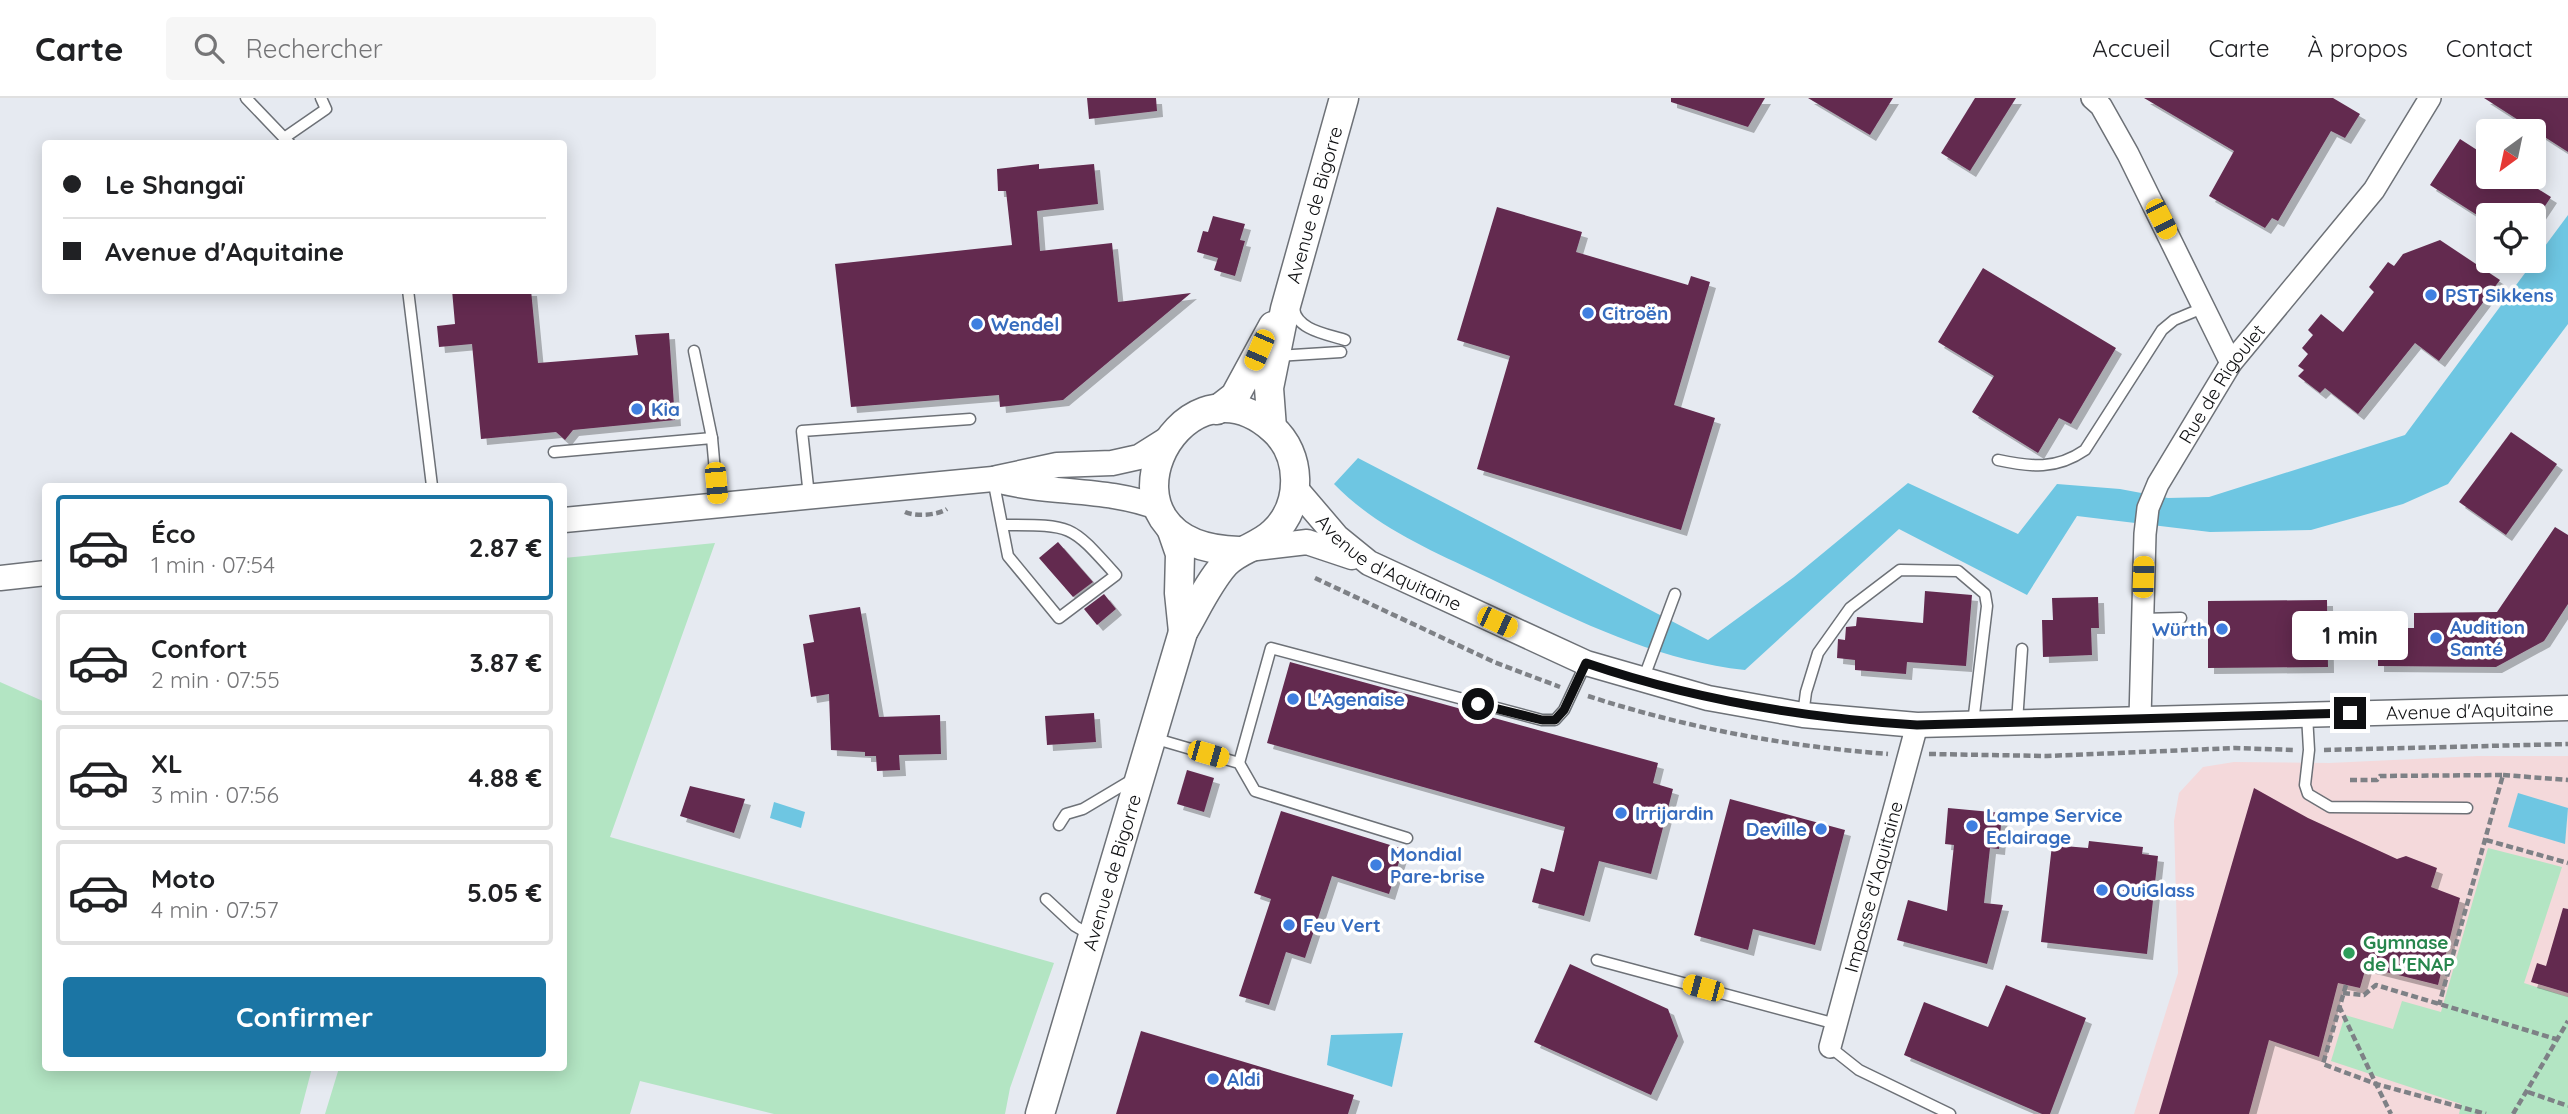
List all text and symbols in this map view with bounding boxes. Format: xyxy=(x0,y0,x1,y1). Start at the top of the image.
search box xyxy=(166,17,656,80)
text: Carte xyxy=(35,28,124,69)
icon: search xyxy=(190,29,228,67)
text: Rechercher xyxy=(246,32,383,65)
text: Accueil xyxy=(2092,33,2171,63)
text: Carte xyxy=(2209,33,2270,63)
text: À propos xyxy=(2308,33,2408,63)
text: Contact xyxy=(2446,33,2533,63)
north arrow xyxy=(2476,119,2546,189)
map controls xyxy=(2476,119,2546,273)
street label: Avenue de Bigorre xyxy=(1281,123,1348,286)
text: Le Shangaï xyxy=(105,168,244,201)
car xyxy=(2143,196,2180,242)
button: locate xyxy=(2476,203,2546,273)
text: Avenue d'Aquitaine xyxy=(105,235,344,268)
place label: PST Sikkens xyxy=(2445,283,2554,307)
marker: PST Sikkens xyxy=(2423,287,2439,303)
place label: Citroën xyxy=(1602,301,1668,325)
marker: Citroën xyxy=(1580,305,1596,321)
place label: Wendel xyxy=(991,312,1059,336)
marker: Wendel xyxy=(969,316,985,332)
street label: Rue de Rigoulet xyxy=(2173,319,2270,448)
car xyxy=(1242,327,1277,373)
place label: Kia xyxy=(651,397,680,421)
marker: Kia xyxy=(629,401,645,417)
car xyxy=(704,461,729,505)
street label: Avenue d'Aquitaine xyxy=(1311,509,1465,616)
icon: car xyxy=(67,516,130,579)
text: Éco xyxy=(151,517,196,550)
text: 2.87 € xyxy=(469,531,542,564)
text: 1 min · 07:54 xyxy=(151,550,275,579)
car xyxy=(2132,556,2155,598)
car xyxy=(1474,604,1521,640)
callout: 1 min xyxy=(2292,612,2408,660)
place label: Audition Santé xyxy=(2450,615,2525,661)
place label: Würth xyxy=(2152,617,2208,641)
marker: Würth xyxy=(2214,621,2230,637)
text: 1 min xyxy=(2322,621,2378,650)
marker: Audition Santé xyxy=(2428,630,2444,646)
icon: car xyxy=(67,631,130,694)
text: Confort xyxy=(151,632,248,665)
text: 3.87 € xyxy=(469,646,542,679)
text: 2 min · 07:55 xyxy=(151,665,280,694)
place label: L'Agenaise xyxy=(1307,687,1405,711)
route start xyxy=(1462,688,1494,720)
marker: L'Agenaise xyxy=(1285,691,1301,707)
street label: Avenue d'Aquitaine xyxy=(2385,696,2554,725)
route end xyxy=(2334,697,2366,729)
car xyxy=(1185,738,1232,770)
icon: car xyxy=(67,746,130,809)
text: XL xyxy=(151,747,183,780)
text: 4.88 € xyxy=(468,761,542,794)
text: 3 min · 07:56 xyxy=(151,780,279,809)
street label: Avenue de Bigorre xyxy=(1077,791,1146,954)
street label: Impasse d'Aquitaine xyxy=(1839,798,1908,975)
place label: Irrijardin xyxy=(1635,801,1714,825)
place label: Lampe Service Eclairage xyxy=(1986,803,2123,849)
marker: Irrijardin xyxy=(1613,805,1629,821)
place label: Deville xyxy=(1746,817,1807,841)
marker: Lampe Service Eclairage xyxy=(1964,818,1980,834)
marker: Deville xyxy=(1813,821,1829,837)
place label: Mondial Pare-brise xyxy=(1390,842,1485,888)
marker: Mondial Pare-brise xyxy=(1368,857,1384,873)
icon: car xyxy=(67,861,130,924)
text: Moto xyxy=(151,862,215,895)
text: 5.05 € xyxy=(467,876,542,909)
place label: OuiGlass xyxy=(2116,878,2195,902)
marker: OuiGlass xyxy=(2094,882,2110,898)
text: 4 min · 07:57 xyxy=(151,895,279,924)
place label: Feu Vert xyxy=(1303,913,1381,937)
marker: Feu Vert xyxy=(1281,917,1297,933)
place label: Gymnase de L'ENAP xyxy=(2363,930,2455,976)
marker: Gymnase de L'ENAP xyxy=(2341,945,2357,961)
car xyxy=(1680,972,1727,1004)
button: Confirmer xyxy=(63,977,546,1057)
place label: Aldi xyxy=(1227,1067,1261,1091)
marker: Aldi xyxy=(1205,1071,1221,1087)

